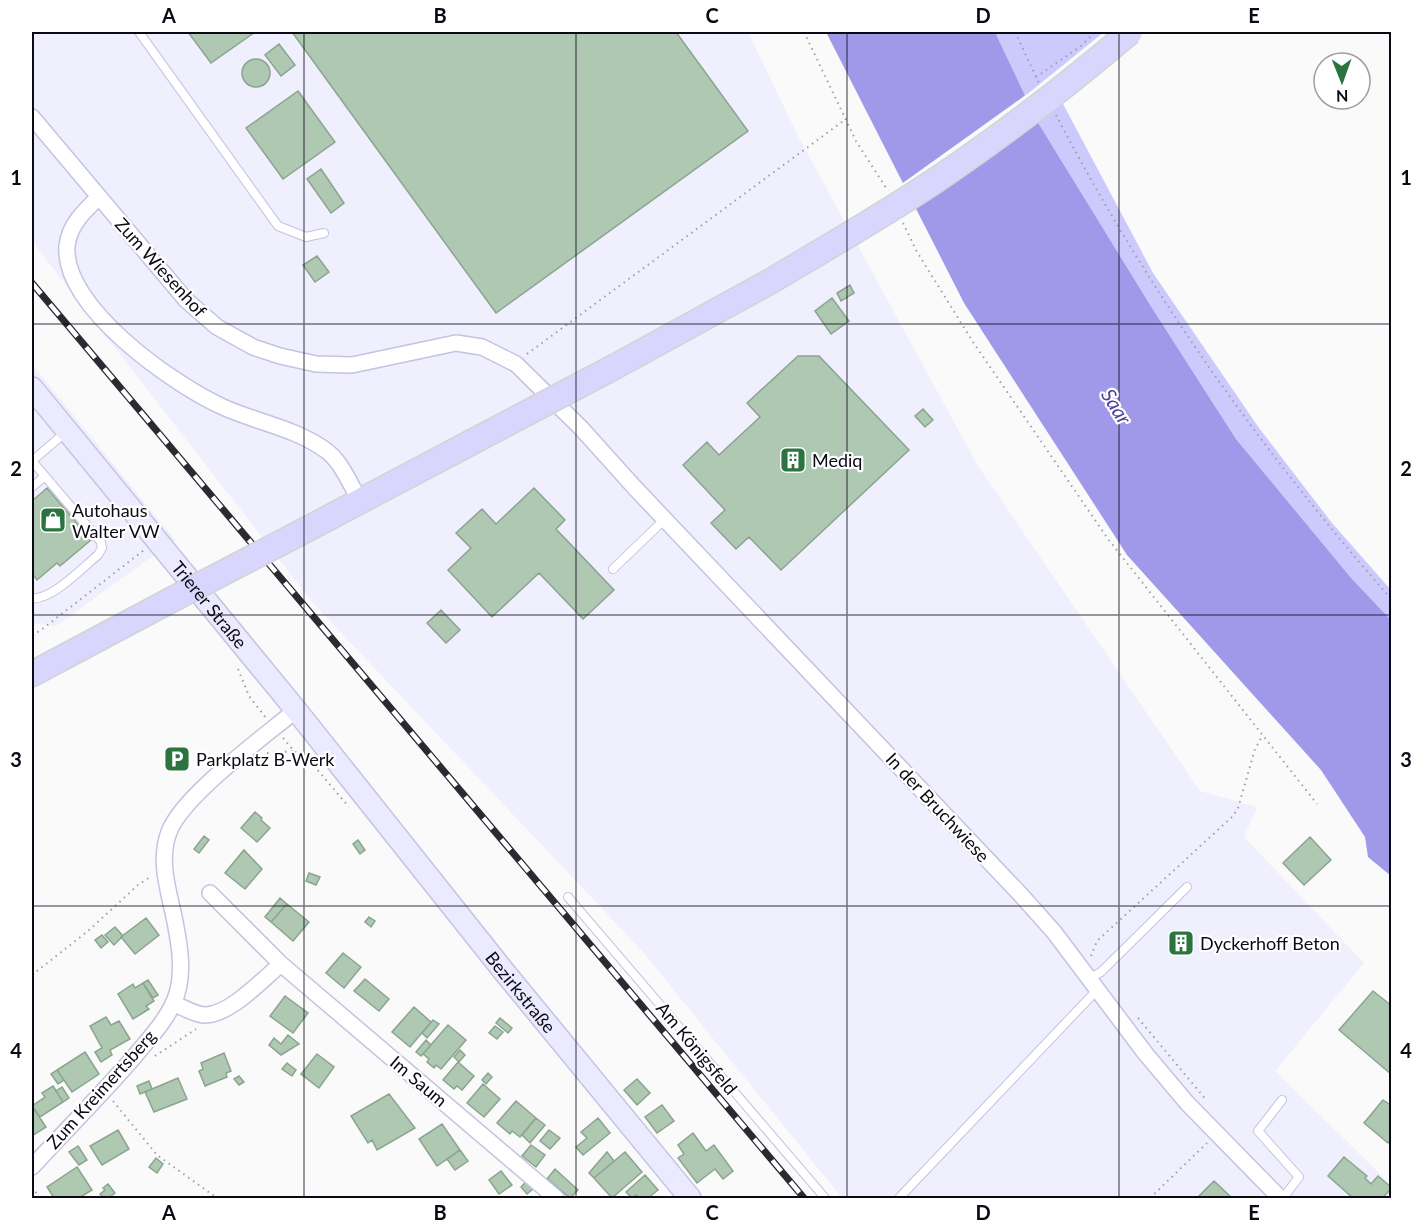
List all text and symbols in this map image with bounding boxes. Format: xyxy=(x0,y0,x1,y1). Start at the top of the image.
text: A xyxy=(161,3,176,27)
text: B xyxy=(433,3,447,27)
text: C xyxy=(705,3,719,27)
text: D xyxy=(975,3,991,27)
text: E xyxy=(1248,3,1260,27)
north arrow xyxy=(1312,51,1372,111)
text: N xyxy=(1336,87,1349,106)
text: 1 xyxy=(10,165,22,189)
text: 1 xyxy=(1400,165,1412,189)
street label: Zum Wiesenhof xyxy=(111,213,212,322)
water label: Saar xyxy=(1097,384,1138,429)
building icon: Mediq xyxy=(778,445,808,475)
place label: Mediq xyxy=(812,449,862,471)
text: 2 xyxy=(10,456,22,480)
text: 2 xyxy=(1400,456,1412,480)
place label: Autohaus Walter VW xyxy=(72,499,160,542)
shop icon: Autohaus Walter VW xyxy=(38,505,68,535)
street label: Trierer Straße xyxy=(167,556,252,653)
parking icon: Parkplatz B-Werk xyxy=(162,744,192,774)
text: 3 xyxy=(10,747,22,771)
text: 3 xyxy=(1400,747,1412,771)
place label: Parkplatz B-Werk xyxy=(196,748,335,770)
street label: In der Bruchwiese xyxy=(882,748,994,866)
building icon: Dyckerhoff Beton xyxy=(1166,928,1196,958)
place label: Dyckerhoff Beton xyxy=(1200,932,1340,954)
street label: Bezirkstraße xyxy=(481,947,561,1037)
street label: Am Königsfeld xyxy=(652,997,742,1099)
street label: Zum Kreimertsberg xyxy=(42,1025,160,1153)
text: 4 xyxy=(10,1038,22,1062)
text: 4 xyxy=(1400,1038,1412,1062)
street label: Im Saum xyxy=(386,1051,452,1111)
text: A xyxy=(161,1200,176,1224)
text: B xyxy=(433,1200,447,1224)
text: C xyxy=(705,1200,719,1224)
text: D xyxy=(975,1200,991,1224)
text: E xyxy=(1248,1200,1260,1224)

